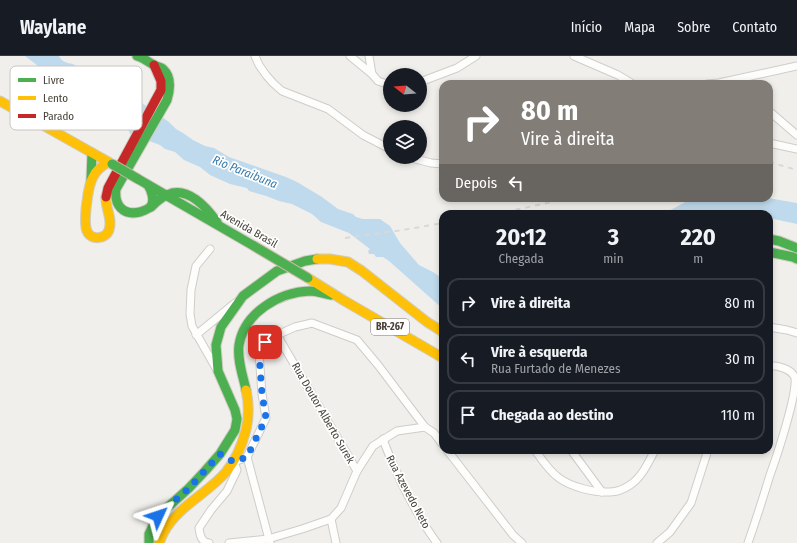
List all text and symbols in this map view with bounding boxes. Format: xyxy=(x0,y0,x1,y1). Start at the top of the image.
text: Waylane xyxy=(20,16,86,39)
text: Início xyxy=(571,19,602,36)
text: Mapa xyxy=(624,19,655,36)
text: Sobre xyxy=(677,19,710,36)
text: Contato xyxy=(732,19,777,36)
legend xyxy=(10,66,142,130)
north arrow xyxy=(383,68,427,112)
map controls xyxy=(383,68,427,164)
text: Livre xyxy=(43,74,65,87)
text: Lento xyxy=(43,92,68,105)
text: 80 m xyxy=(521,94,578,127)
icon: right xyxy=(455,96,507,148)
text: Parado xyxy=(43,110,74,123)
button: layers xyxy=(383,120,427,164)
text: Vire à direita xyxy=(521,128,615,150)
water label: Rio Paraibuna xyxy=(211,153,279,191)
icon: left xyxy=(505,172,527,194)
text: Depois xyxy=(455,174,497,192)
street label: Avenida Brasil xyxy=(218,207,280,251)
text: 20:12 xyxy=(496,223,546,251)
text: 3 xyxy=(608,223,619,251)
text: 220 xyxy=(681,223,716,251)
text: Chegada xyxy=(499,251,544,266)
text: min xyxy=(603,251,623,266)
text: m xyxy=(693,251,703,266)
icon: right xyxy=(457,292,479,314)
text: Vire à direita xyxy=(491,294,570,312)
text: 80 m xyxy=(725,294,755,312)
road number: BR-267 xyxy=(371,319,409,335)
pin xyxy=(248,325,282,359)
icon: arrive xyxy=(254,331,276,353)
text: Vire à esquerda xyxy=(491,343,588,361)
icon: left xyxy=(457,348,479,370)
text: 30 m xyxy=(725,350,755,368)
street label: Rua Doutor Alberto Surek xyxy=(289,360,358,466)
text: Rua Furtado de Menezes xyxy=(491,361,621,376)
icon: arrive xyxy=(457,404,479,426)
text: Chegada ao destino xyxy=(491,406,613,424)
text: 110 m xyxy=(721,406,755,424)
street label: Rua Azevedo Neto xyxy=(383,453,433,531)
position arrow xyxy=(137,495,179,537)

